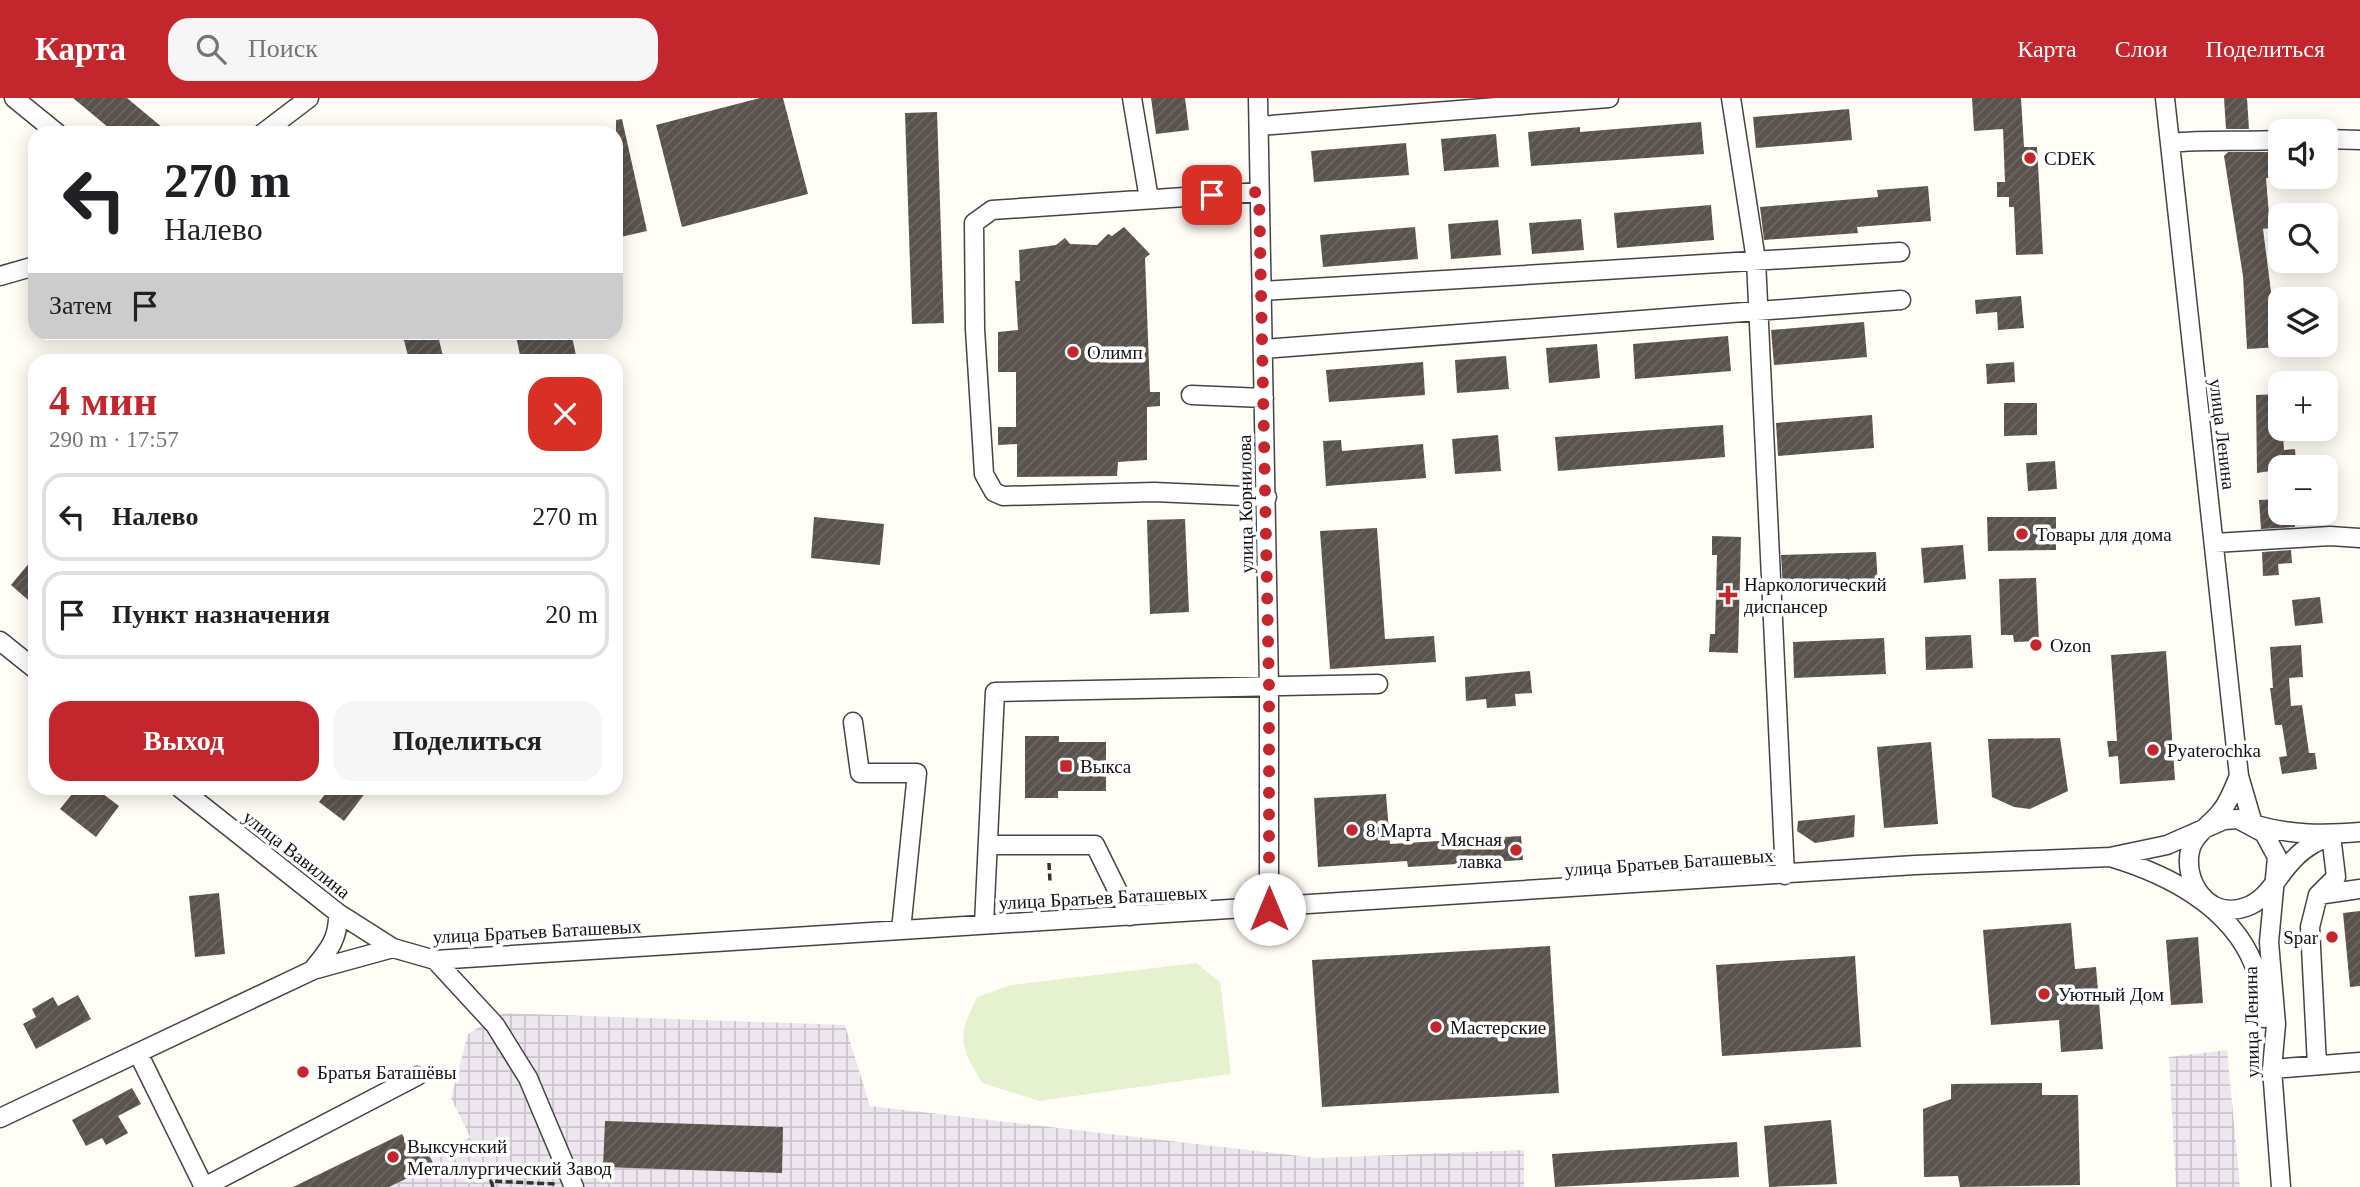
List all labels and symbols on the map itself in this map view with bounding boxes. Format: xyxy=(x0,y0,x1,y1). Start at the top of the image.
place label: CDEK xyxy=(2044,148,2096,169)
marker: CDEK xyxy=(2022,150,2038,166)
pin xyxy=(1182,165,1242,225)
place label: Олимп xyxy=(1087,342,1143,363)
marker: Олимп xyxy=(1065,344,1081,360)
street label: улица Ленина xyxy=(2205,377,2240,491)
street label: улица Корнилова xyxy=(1234,434,1257,574)
place label: Товары для дома xyxy=(2036,524,2172,545)
marker: Товары для дома xyxy=(2014,526,2030,542)
place label: Наркологический диспансер xyxy=(1744,574,1887,617)
marker: Наркологический диспансер xyxy=(1718,585,1738,605)
place label: Ozon xyxy=(2050,635,2092,656)
marker: Ozon xyxy=(2028,637,2044,653)
place label: Pyaterochka xyxy=(2167,740,2261,761)
marker: Pyaterochka xyxy=(2145,742,2161,758)
place label: Выкса xyxy=(1080,756,1132,777)
marker: Выкса xyxy=(1058,758,1074,774)
street label: улица Вавилина xyxy=(239,806,355,903)
place label: 8 Марта xyxy=(1366,820,1432,841)
marker: 8 Марта xyxy=(1344,822,1360,838)
place label: Мясная лавка xyxy=(1441,829,1503,872)
marker: Мясная лавка xyxy=(1508,842,1524,858)
street label: улица Братьев Баташевых xyxy=(1564,845,1775,880)
position arrow xyxy=(1232,872,1306,946)
street label: улица Братьев Баташевых xyxy=(998,882,1209,913)
street label: улица Братьев Баташевых xyxy=(432,916,643,947)
place label: Spar xyxy=(2283,927,2319,948)
marker: Spar xyxy=(2324,929,2340,945)
street label: улица Ленина xyxy=(2240,965,2263,1078)
place label: Уютный Дом xyxy=(2058,984,2164,1005)
marker: Уютный Дом xyxy=(2036,986,2052,1002)
place label: Мастерские xyxy=(1450,1017,1546,1038)
marker: Мастерские xyxy=(1428,1019,1444,1035)
place label: Братья Баташёвы xyxy=(317,1062,457,1083)
marker: Братья Баташёвы xyxy=(295,1064,311,1080)
place label: Выксунский Металлургический Завод xyxy=(407,1136,612,1179)
marker: Выксунский Металлургический Завод xyxy=(385,1149,401,1165)

